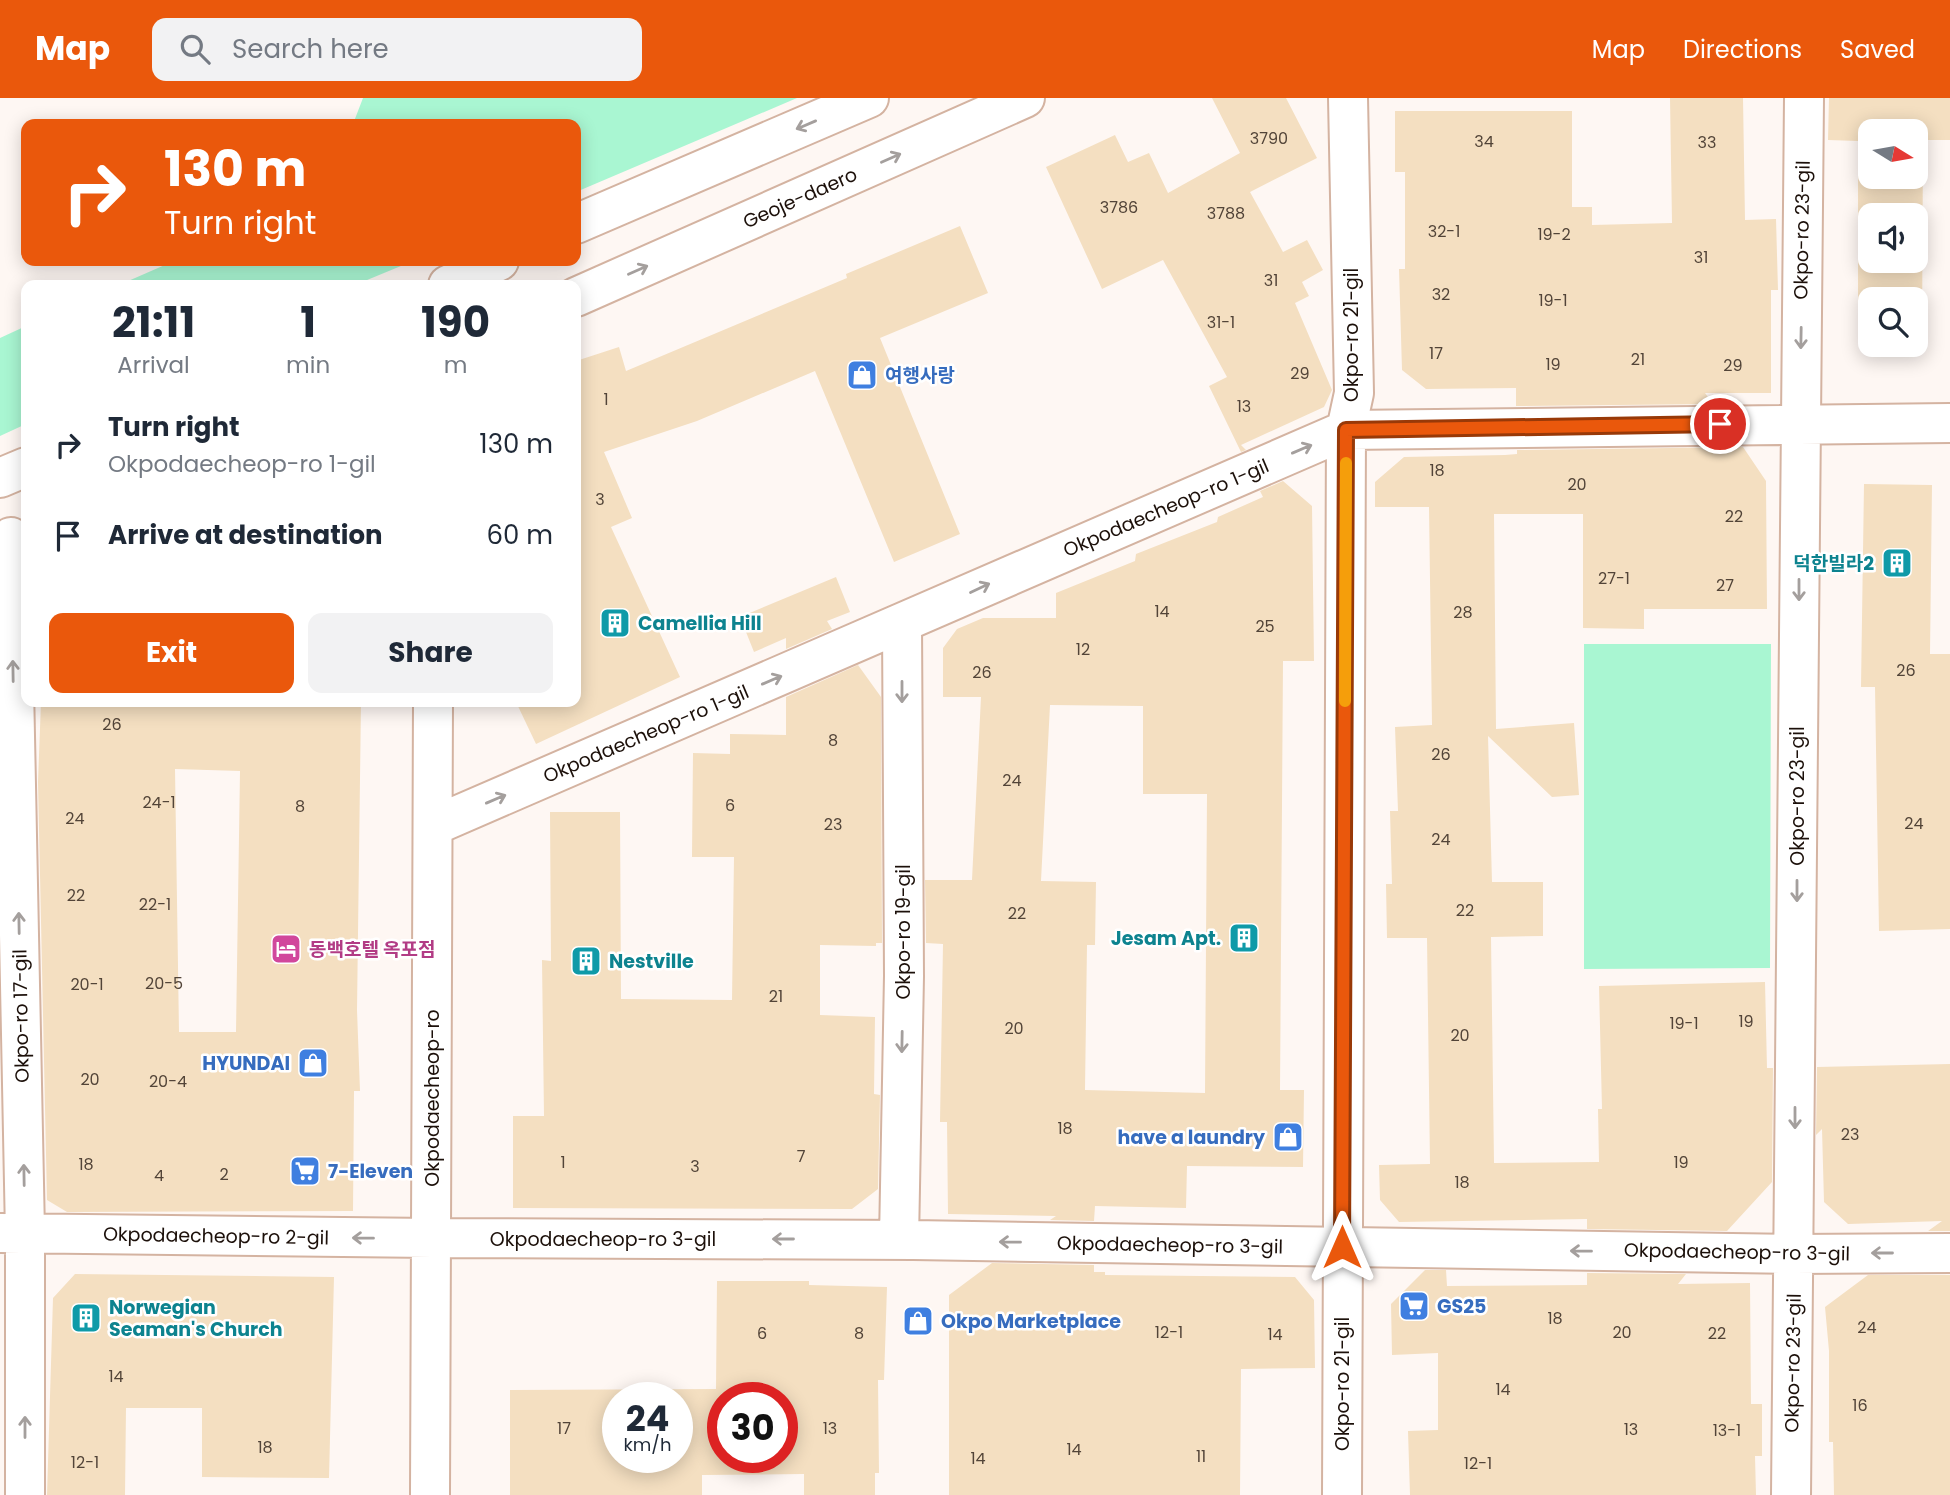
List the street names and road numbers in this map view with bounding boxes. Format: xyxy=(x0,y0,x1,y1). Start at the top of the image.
street label: Okpo-ro 23-gil xyxy=(1787,160,1817,300)
street label: Geoje-daero xyxy=(739,161,861,235)
street label: Okpo-ro 21-gil xyxy=(1338,268,1365,402)
street label: Okpodaecheop-ro 1-gil xyxy=(1059,452,1273,564)
street label: Okpodaecheop-ro 1-gil xyxy=(539,678,753,790)
street label: Okpo-ro 23-gil xyxy=(1784,726,1811,866)
street label: Okpo-ro 19-gil xyxy=(890,864,917,1000)
street label: Okpo-ro 17-gil xyxy=(6,949,36,1083)
street label: Okpodaecheop-ro xyxy=(419,1009,446,1187)
street label: Okpodaecheop-ro 2-gil xyxy=(103,1221,329,1251)
street label: Okpodaecheop-ro 3-gil xyxy=(490,1226,716,1253)
street label: Okpodaecheop-ro 3-gil xyxy=(1057,1230,1283,1260)
street label: Okpodaecheop-ro 3-gil xyxy=(1624,1237,1850,1267)
street label: Okpo-ro 23-gil xyxy=(1778,1293,1808,1433)
street label: Okpo-ro 21-gil xyxy=(1329,1317,1356,1451)

